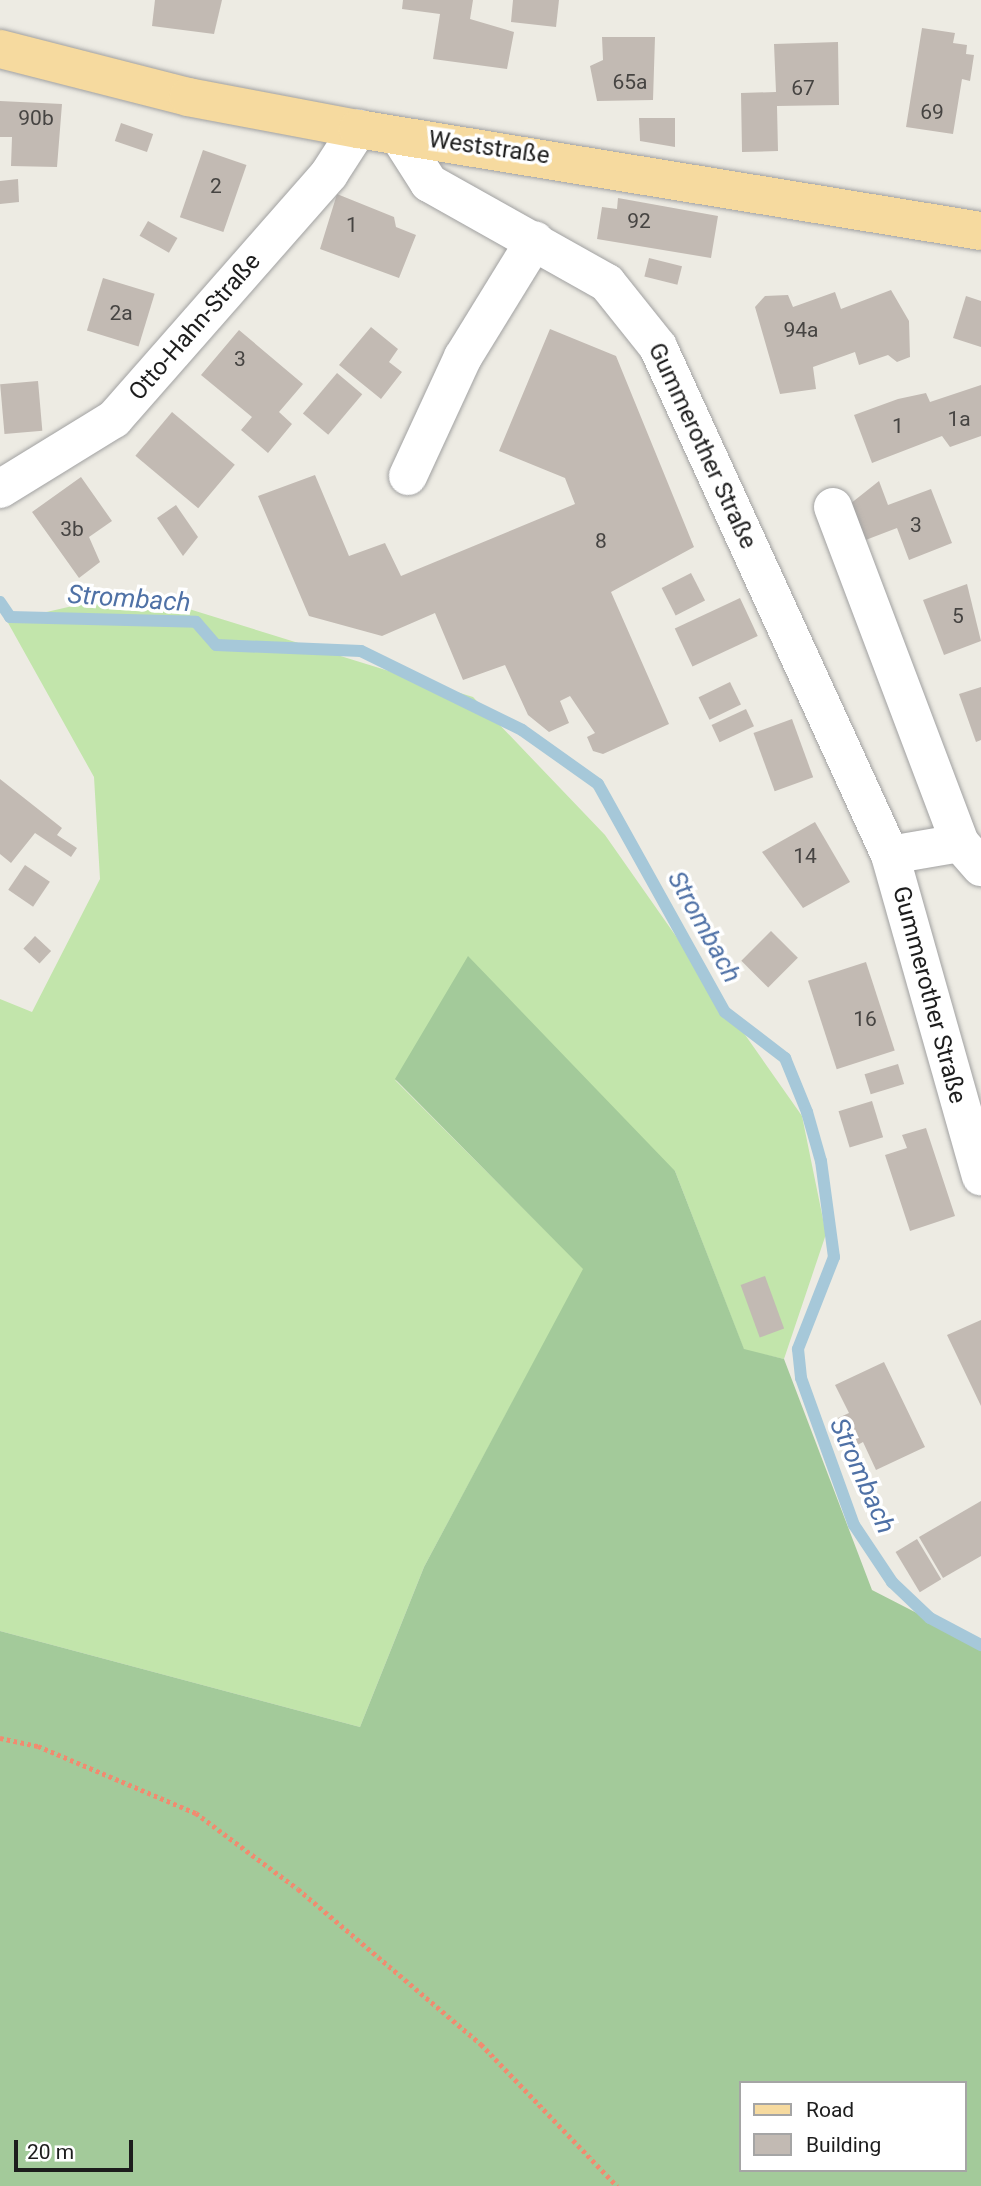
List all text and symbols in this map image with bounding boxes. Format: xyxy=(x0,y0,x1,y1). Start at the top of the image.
house number: 65a xyxy=(612,69,648,95)
house number: 67 xyxy=(791,75,815,101)
house number: 69 xyxy=(920,99,944,125)
house number: 90b xyxy=(18,105,54,131)
street label: Weststraße xyxy=(427,125,551,171)
house number: 2 xyxy=(210,173,222,199)
house number: 92 xyxy=(627,208,651,234)
house number: 1 xyxy=(346,212,358,238)
street label: Otto-Hahn-Straße xyxy=(123,248,267,406)
house number: 2a xyxy=(109,300,133,326)
house number: 94a xyxy=(783,317,819,343)
street label: Gummerother Straße xyxy=(642,339,762,553)
house number: 3 xyxy=(234,346,246,372)
house number: 1a xyxy=(947,406,971,432)
house number: 1 xyxy=(892,413,904,439)
house number: 3 xyxy=(910,512,922,538)
house number: 3b xyxy=(60,516,84,542)
house number: 8 xyxy=(595,528,607,554)
water label: Strombach xyxy=(67,579,191,619)
house number: 5 xyxy=(952,603,964,629)
house number: 14 xyxy=(793,843,817,869)
water label: Strombach xyxy=(661,866,747,988)
street label: Gummerother Straße xyxy=(886,883,972,1107)
house number: 16 xyxy=(853,1006,877,1032)
water label: Strombach xyxy=(823,1413,901,1539)
legend xyxy=(740,2081,967,2172)
text: Road xyxy=(806,2098,854,2122)
scale bar xyxy=(18,2126,136,2170)
text: Building xyxy=(806,2133,881,2157)
text: 20 m xyxy=(27,2140,74,2164)

